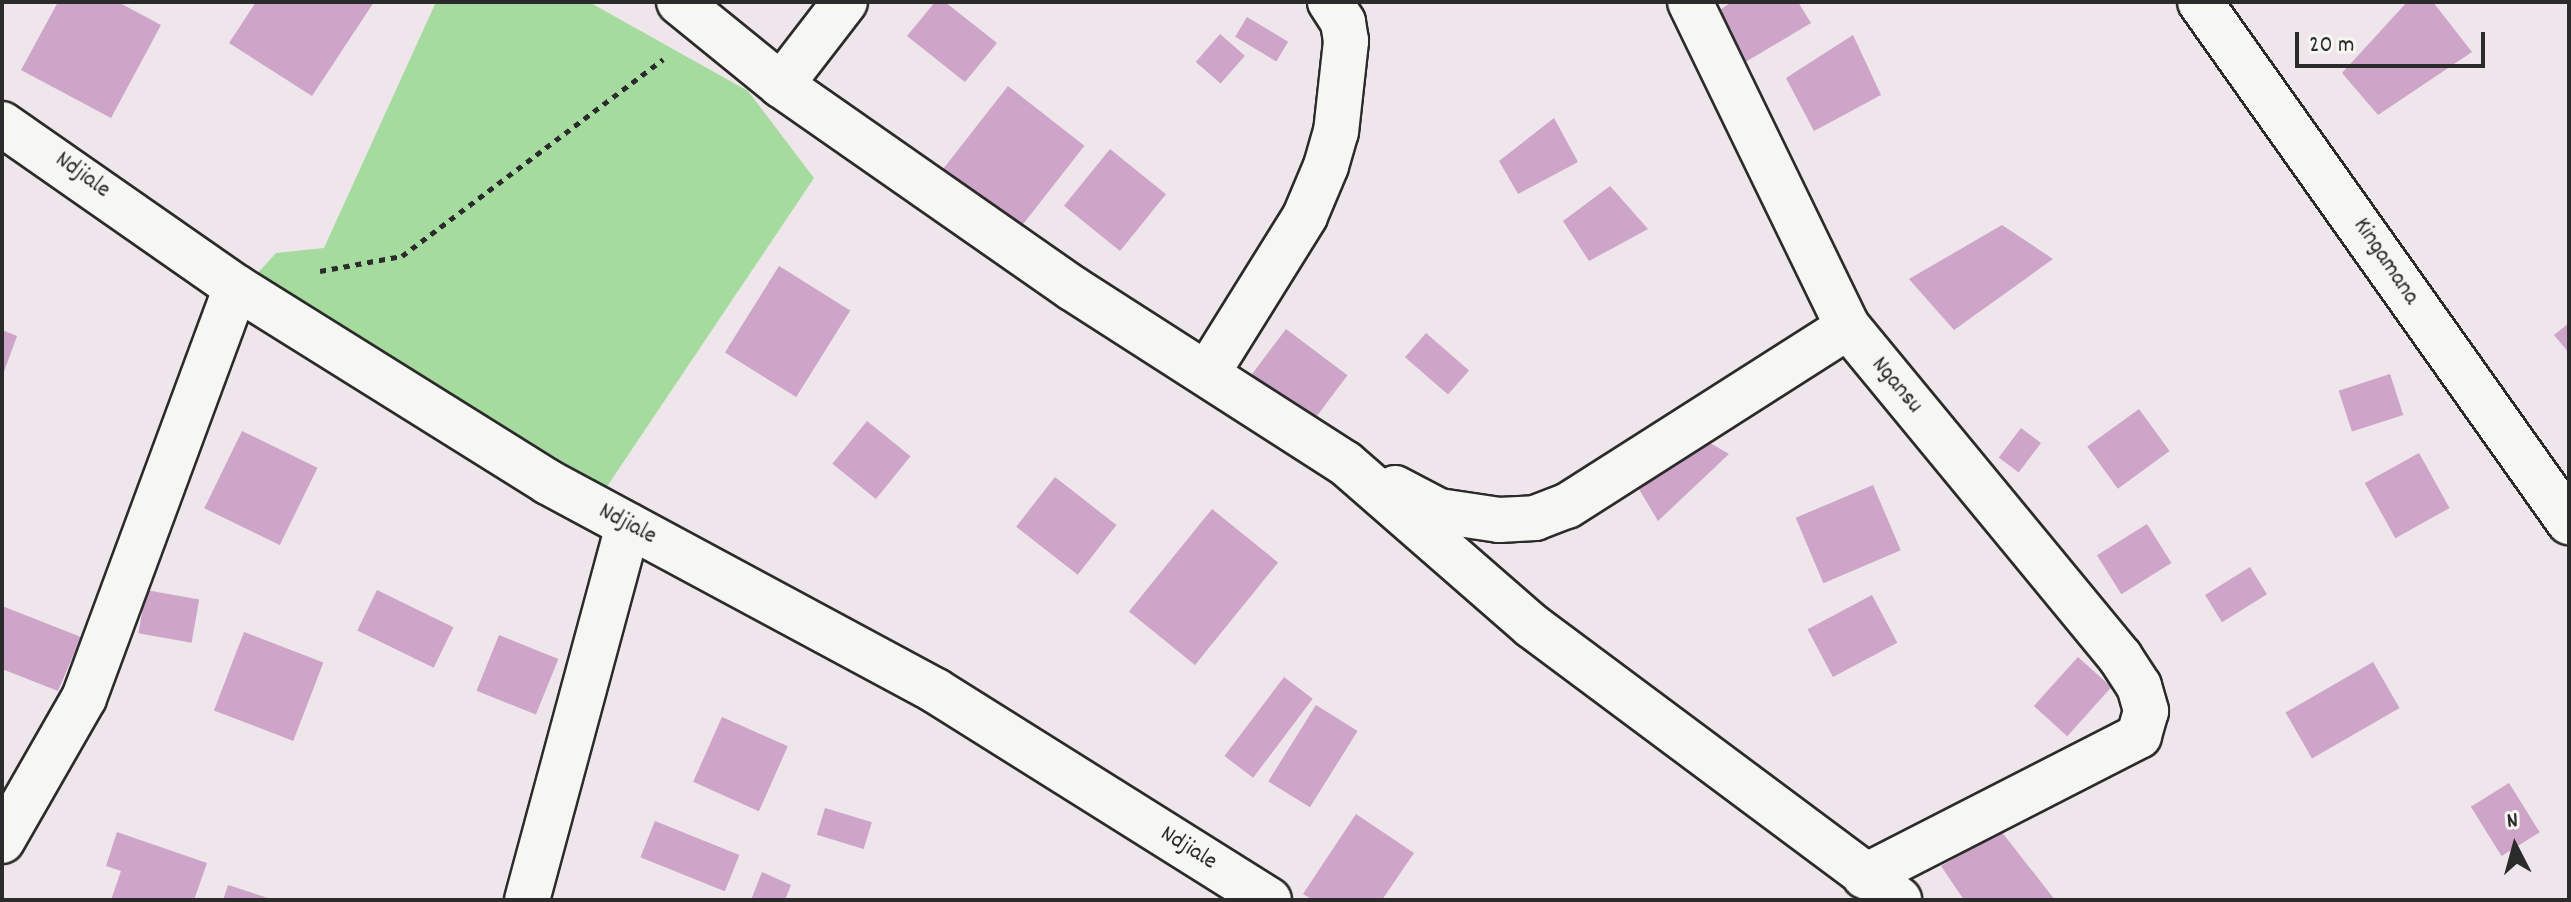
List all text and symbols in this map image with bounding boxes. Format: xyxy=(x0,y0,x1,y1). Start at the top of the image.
scale bar xyxy=(2299,16,2489,66)
text: 20 m xyxy=(2309,29,2355,63)
street label: Ndjiale xyxy=(49,146,115,206)
street label: Kingamana xyxy=(2346,213,2424,311)
street label: Ngansu xyxy=(1864,352,1928,420)
street label: Ndjiale xyxy=(593,498,661,552)
north arrow xyxy=(2475,806,2555,886)
text: N xyxy=(2505,806,2519,838)
street label: Ndjiale xyxy=(1154,821,1222,877)

